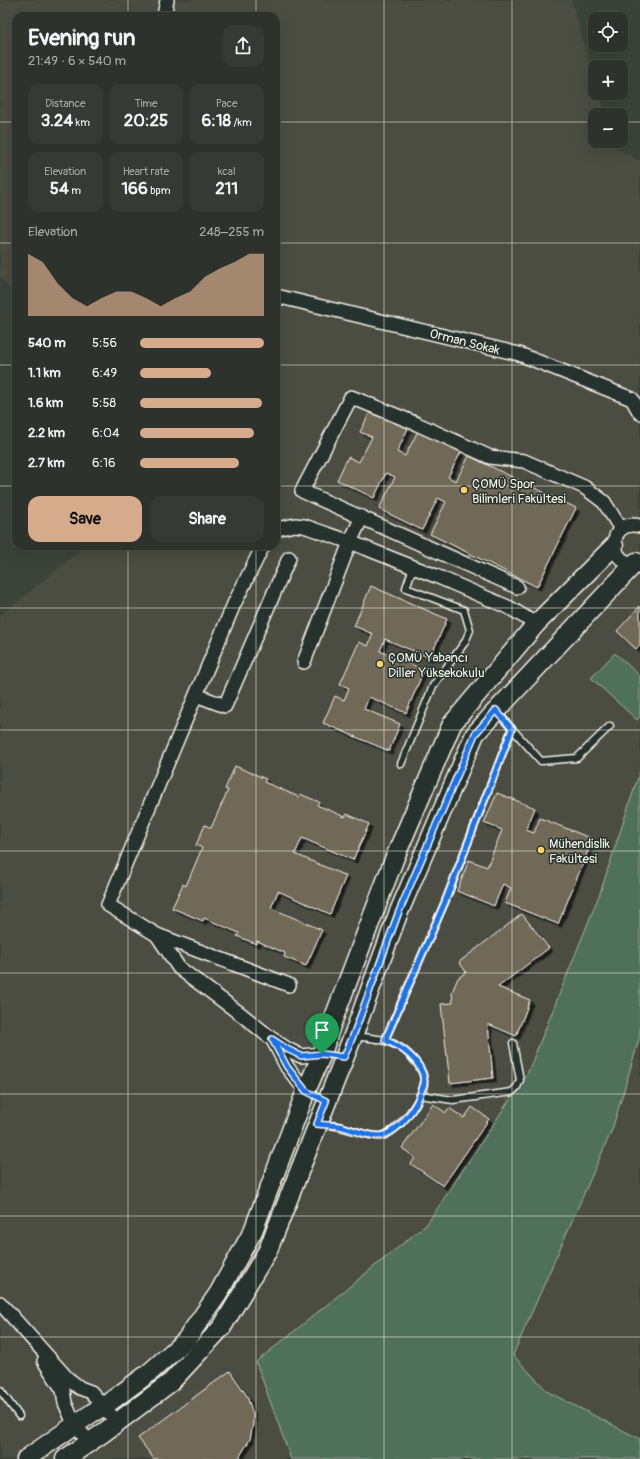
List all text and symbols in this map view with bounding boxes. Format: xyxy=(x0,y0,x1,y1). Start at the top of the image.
map controls xyxy=(588,12,628,148)
button: locate xyxy=(588,12,628,52)
text: Evening run xyxy=(28,24,136,52)
button: share xyxy=(222,25,264,67)
text: 21:49 · 6 × 540 m xyxy=(28,53,126,69)
button: + xyxy=(588,60,628,100)
text: Distance xyxy=(45,97,85,110)
text: Time xyxy=(134,97,157,110)
text: Pace xyxy=(216,97,238,110)
button: − xyxy=(588,108,628,148)
text: 3.24 xyxy=(41,110,73,131)
text: 20:25 xyxy=(124,110,168,131)
text: 6:18 xyxy=(201,110,231,131)
text: km xyxy=(73,116,90,129)
text: /km xyxy=(231,116,252,129)
text: Elevation xyxy=(44,165,86,178)
text: Heart rate xyxy=(123,165,169,178)
text: kcal xyxy=(218,165,236,178)
text: 54 xyxy=(50,178,69,199)
text: 166 xyxy=(121,178,148,199)
text: 211 xyxy=(215,178,238,199)
text: m xyxy=(69,184,81,197)
text: bpm xyxy=(148,184,171,197)
text: Elevation xyxy=(28,224,78,240)
text: 248–255 m xyxy=(199,224,264,240)
street label: Orman Sokak xyxy=(428,326,502,359)
text: 540 m xyxy=(28,335,66,351)
text: 5:56 xyxy=(92,335,117,351)
text: 1.1 km xyxy=(28,365,61,381)
text: 6:49 xyxy=(92,365,117,381)
text: 1.6 km xyxy=(28,395,63,411)
text: 5:58 xyxy=(92,395,116,411)
text: 2.2 km xyxy=(28,425,65,441)
text: 6:04 xyxy=(92,425,119,441)
text: 2.7 km xyxy=(28,455,65,471)
text: 6:16 xyxy=(92,455,116,471)
place label: ÇOMÜ Spor Bilimleri Fakültesi xyxy=(472,476,566,507)
marker: ÇOMÜ Spor Bilimleri Fakültesi xyxy=(459,485,469,495)
button: Save xyxy=(28,496,142,542)
button: Share xyxy=(150,496,264,542)
place label: ÇOMÜ Yabancı Diller Yüksekokulu xyxy=(388,650,484,681)
marker: ÇOMÜ Yabancı Diller Yüksekokulu xyxy=(375,659,385,669)
place label: Mühendislik Fakültesi xyxy=(549,836,611,867)
marker: Mühendislik Fakültesi xyxy=(536,845,546,855)
pin xyxy=(305,1013,339,1054)
icon: arrive xyxy=(311,1019,333,1041)

